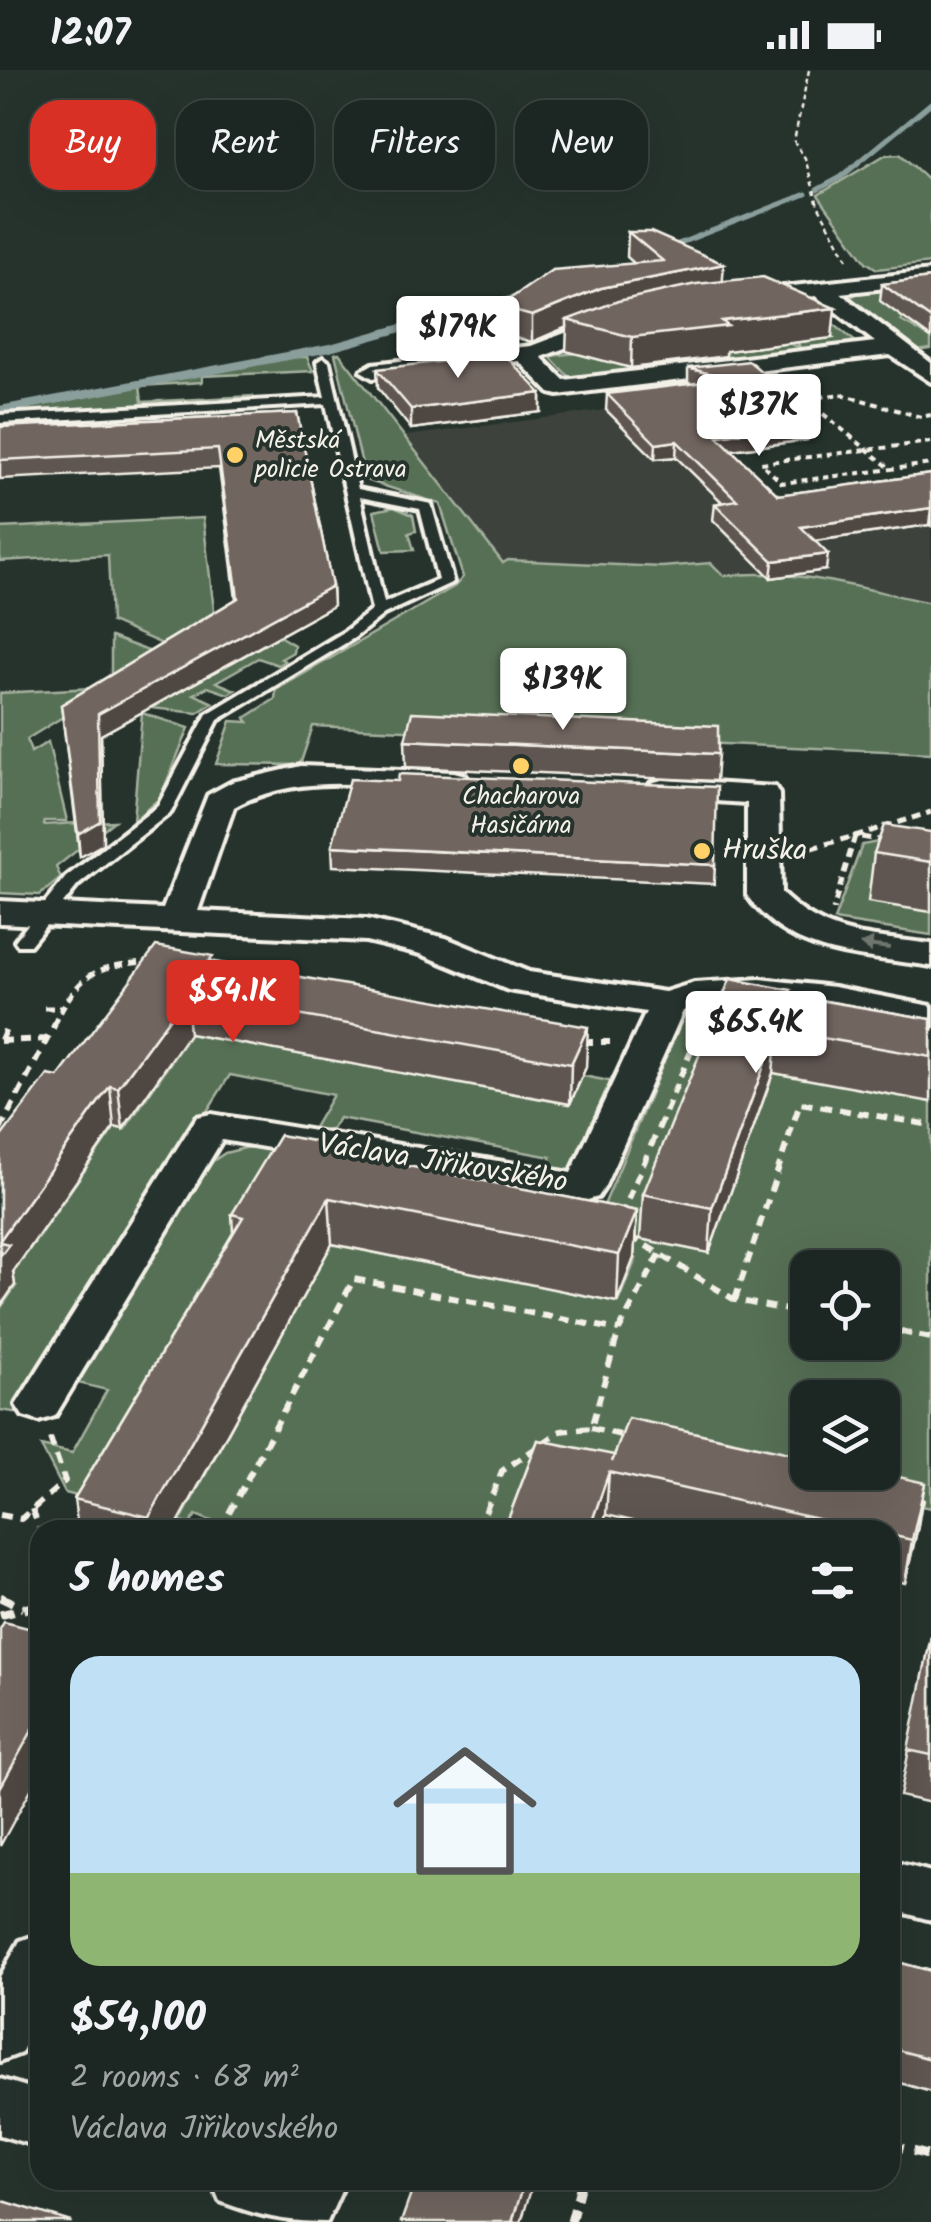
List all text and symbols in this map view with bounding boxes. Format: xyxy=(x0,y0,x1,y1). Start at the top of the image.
text: 12:07 xyxy=(50,5,130,65)
chip: Buy xyxy=(30,100,156,190)
chip: Rent xyxy=(176,100,314,190)
chip: Filters xyxy=(334,100,495,190)
chip: New xyxy=(515,100,648,190)
pin: $179K xyxy=(388,296,528,381)
text: $179K xyxy=(418,303,498,354)
pin: $137K xyxy=(689,374,829,459)
text: $137K xyxy=(719,381,799,432)
place label: Městská policie Ostrava xyxy=(254,421,407,490)
marker: Městská policie Ostrava xyxy=(224,444,246,466)
pin: $139K xyxy=(493,648,633,733)
text: $139K xyxy=(522,655,604,706)
marker: Chacharova Hasičárna xyxy=(510,755,532,777)
place label: Chacharova Hasičárna xyxy=(462,777,580,846)
place label: Hruška xyxy=(722,827,807,875)
marker: Hruška xyxy=(691,840,713,862)
one-way arrow xyxy=(858,938,890,954)
pin: $54.1K xyxy=(152,960,314,1045)
text: $54.1K xyxy=(188,967,278,1018)
pin: $65.4K xyxy=(675,991,837,1076)
text: $65.4K xyxy=(708,998,804,1049)
street label: Václava Jiřikovského xyxy=(315,1121,571,1207)
map controls xyxy=(790,1250,900,1490)
button: locate xyxy=(790,1250,900,1360)
button: layers xyxy=(790,1380,900,1490)
text: 5 homes xyxy=(70,1547,225,1614)
icon: filters xyxy=(805,1553,860,1608)
icon: home xyxy=(375,1721,555,1901)
text: $54,100 xyxy=(70,1986,206,2053)
text: 2 rooms · 68 m² xyxy=(70,2053,299,2104)
text: Václava Jiřikovského xyxy=(70,2104,338,2155)

